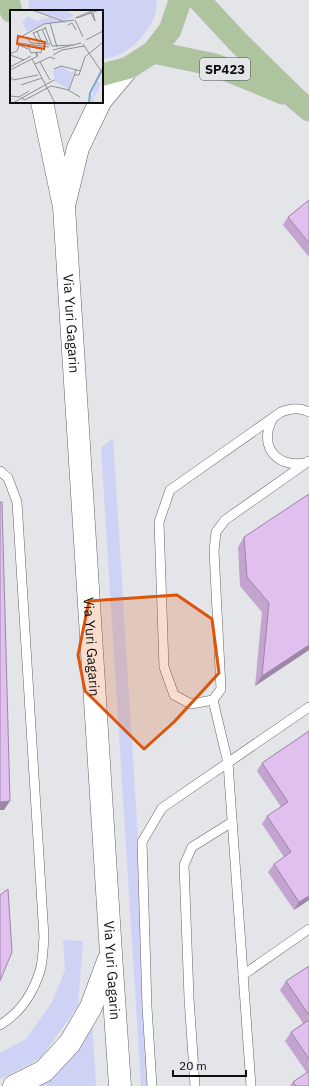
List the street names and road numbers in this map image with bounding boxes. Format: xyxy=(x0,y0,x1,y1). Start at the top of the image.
road number: SP423 xyxy=(200,58,250,80)
street label: Via Yuri Gagarin xyxy=(59,273,83,374)
street label: Via Yuri Gagarin xyxy=(80,597,104,697)
street label: Via Yuri Gagarin xyxy=(100,920,124,1020)

